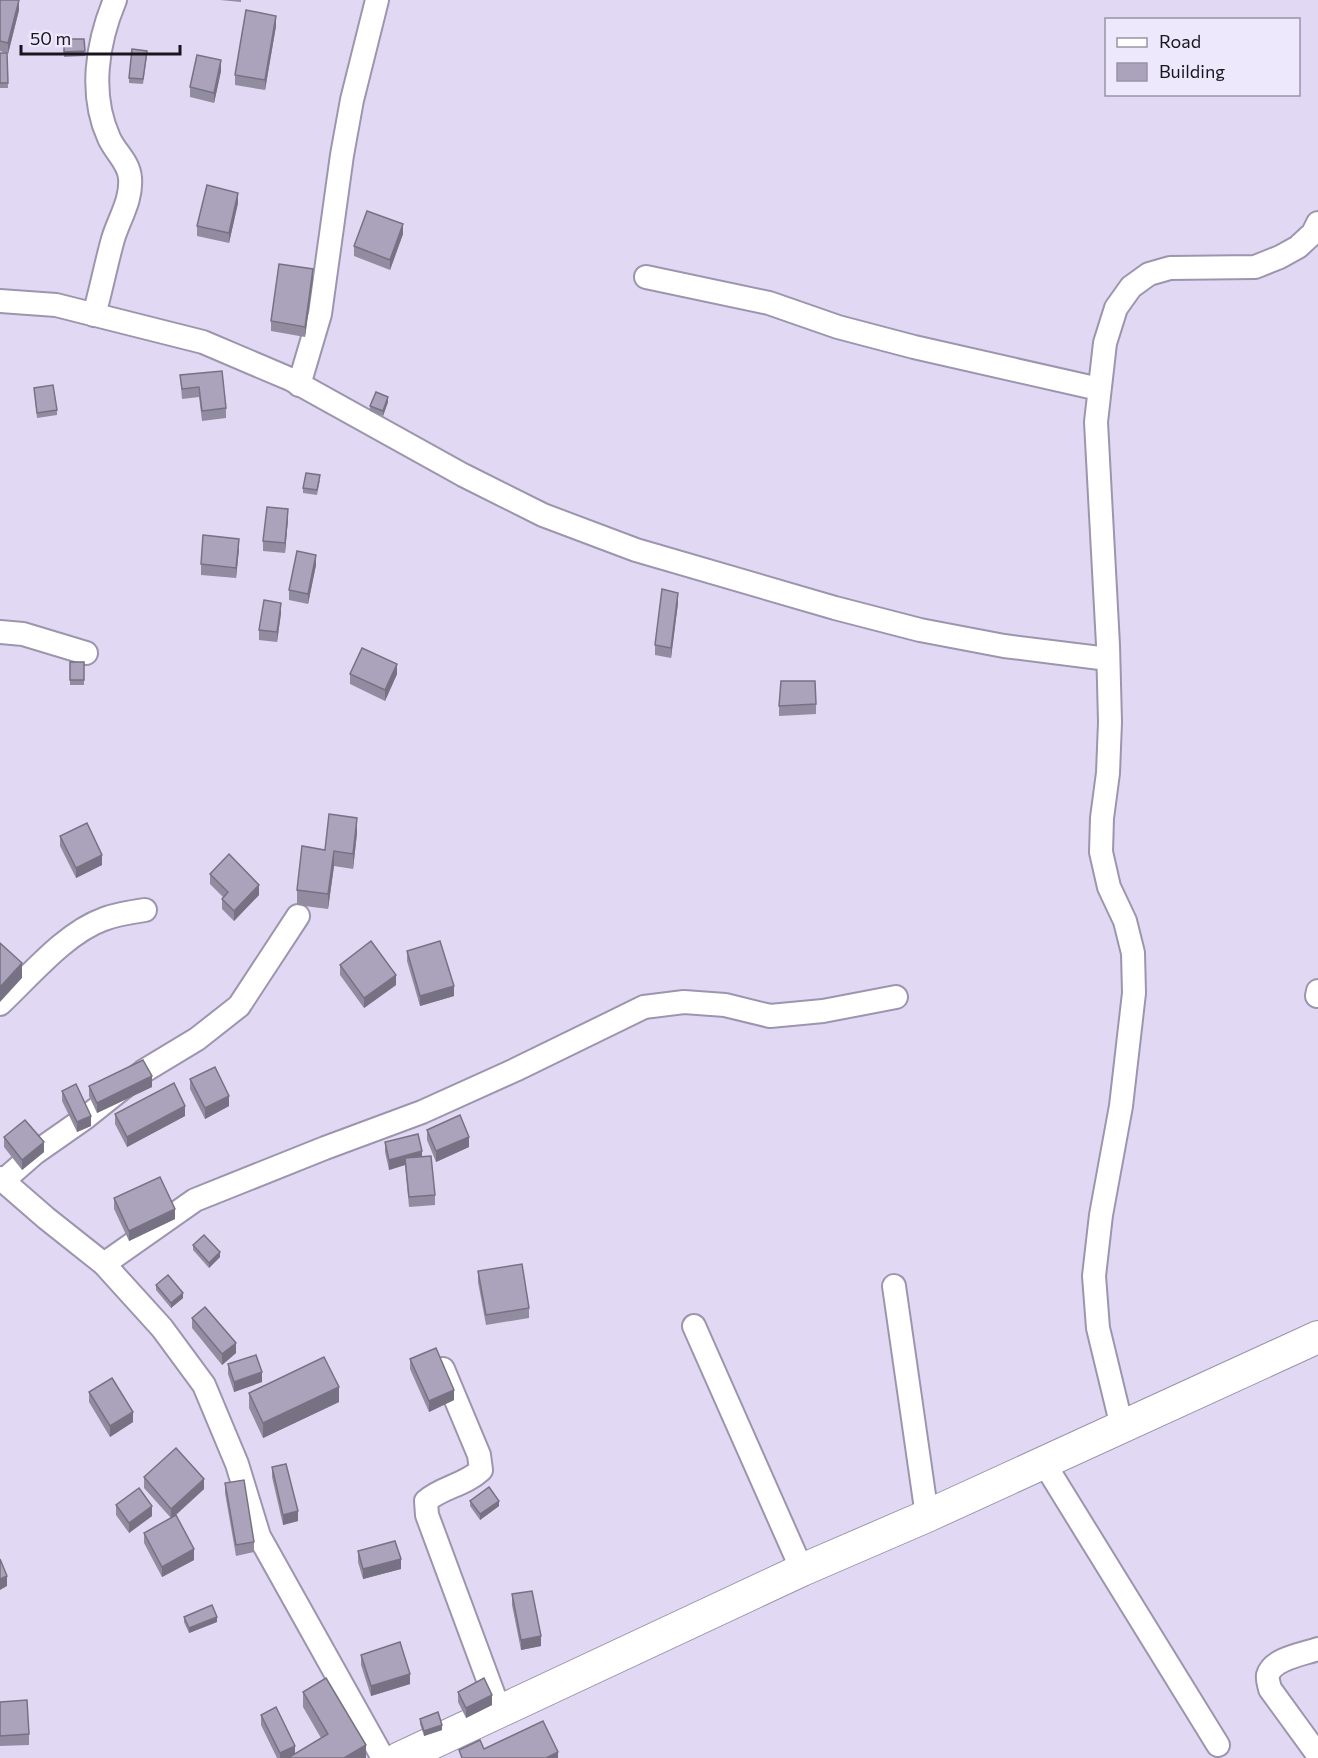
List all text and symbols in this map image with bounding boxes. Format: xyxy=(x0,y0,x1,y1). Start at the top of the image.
scale bar xyxy=(21,18,180,56)
legend xyxy=(1105,18,1300,96)
text: 50 m xyxy=(30,27,71,49)
text: Road xyxy=(1159,30,1201,52)
text: Building xyxy=(1159,60,1225,82)

